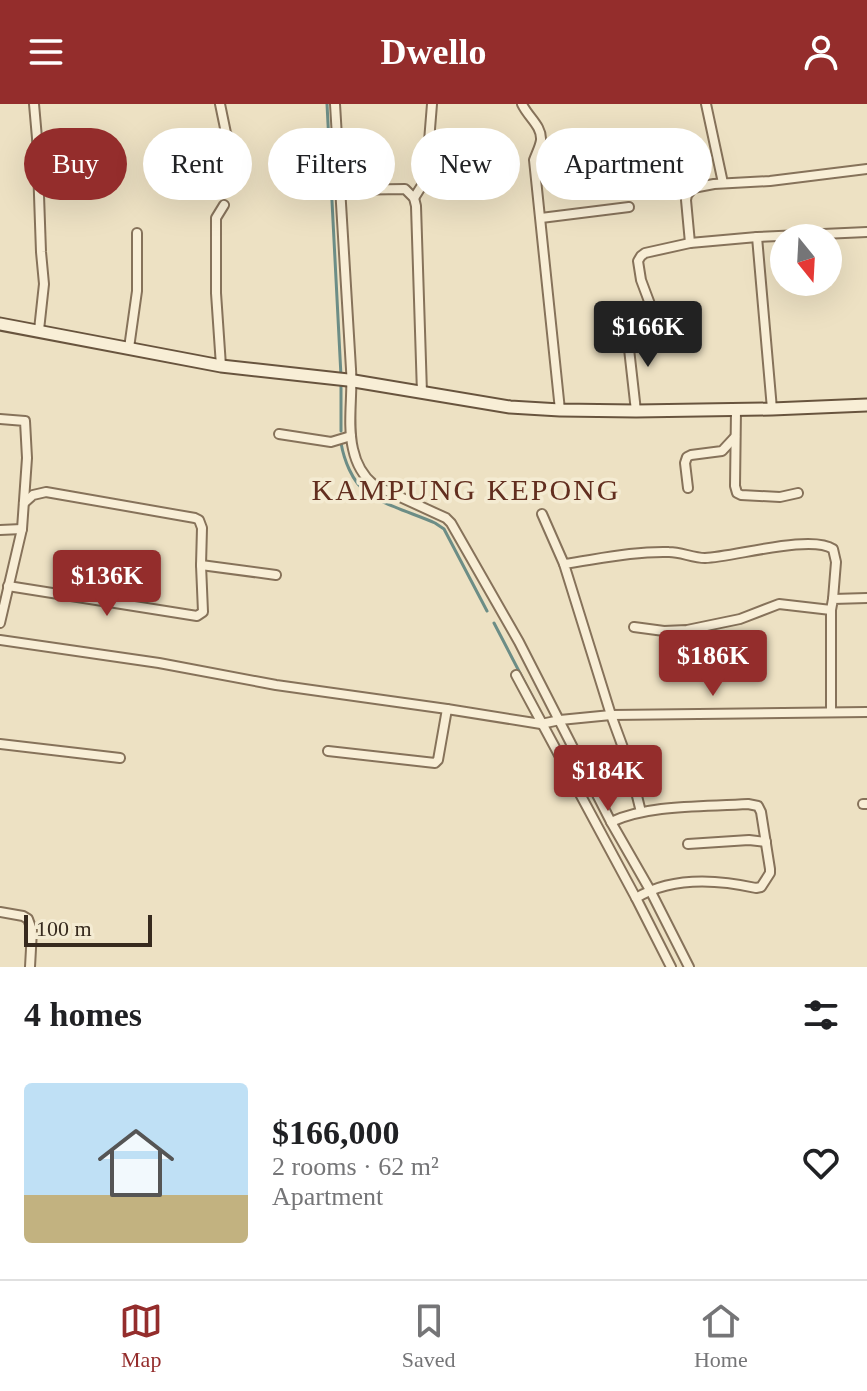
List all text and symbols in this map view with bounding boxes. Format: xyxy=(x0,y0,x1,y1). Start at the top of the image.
icon: menu xyxy=(24,30,68,74)
icon: person xyxy=(799,30,843,74)
text: Dwello xyxy=(381,32,486,72)
chip: Buy xyxy=(24,128,127,200)
chip: Rent xyxy=(143,128,252,200)
chip: Filters xyxy=(268,128,395,200)
chip: New xyxy=(411,128,520,200)
chip: Apartment xyxy=(536,128,712,200)
north arrow xyxy=(770,224,842,296)
map controls xyxy=(770,224,842,296)
pin: $166K xyxy=(592,301,704,369)
text: $166K xyxy=(612,312,684,341)
district label: KAMPUNG KEPONG xyxy=(312,473,620,506)
pin: $136K xyxy=(51,550,163,618)
text: $136K xyxy=(71,561,143,590)
pin: $186K xyxy=(657,630,769,698)
text: $186K xyxy=(677,641,749,670)
pin: $184K xyxy=(552,745,664,813)
text: $184K xyxy=(572,756,644,785)
scale bar xyxy=(24,911,152,947)
text: 100 m xyxy=(36,916,92,941)
icon: filters xyxy=(799,993,843,1037)
text: 4 homes xyxy=(24,996,142,1033)
text: $166,000 xyxy=(272,1114,400,1151)
icon: home xyxy=(88,1115,184,1211)
icon: heart xyxy=(799,1141,843,1185)
text: 2 rooms · 62 m² xyxy=(272,1152,439,1181)
text: Apartment xyxy=(272,1182,383,1211)
tab: Map xyxy=(119,1299,163,1373)
tab: Saved xyxy=(402,1299,455,1373)
tab: Home xyxy=(694,1299,748,1373)

